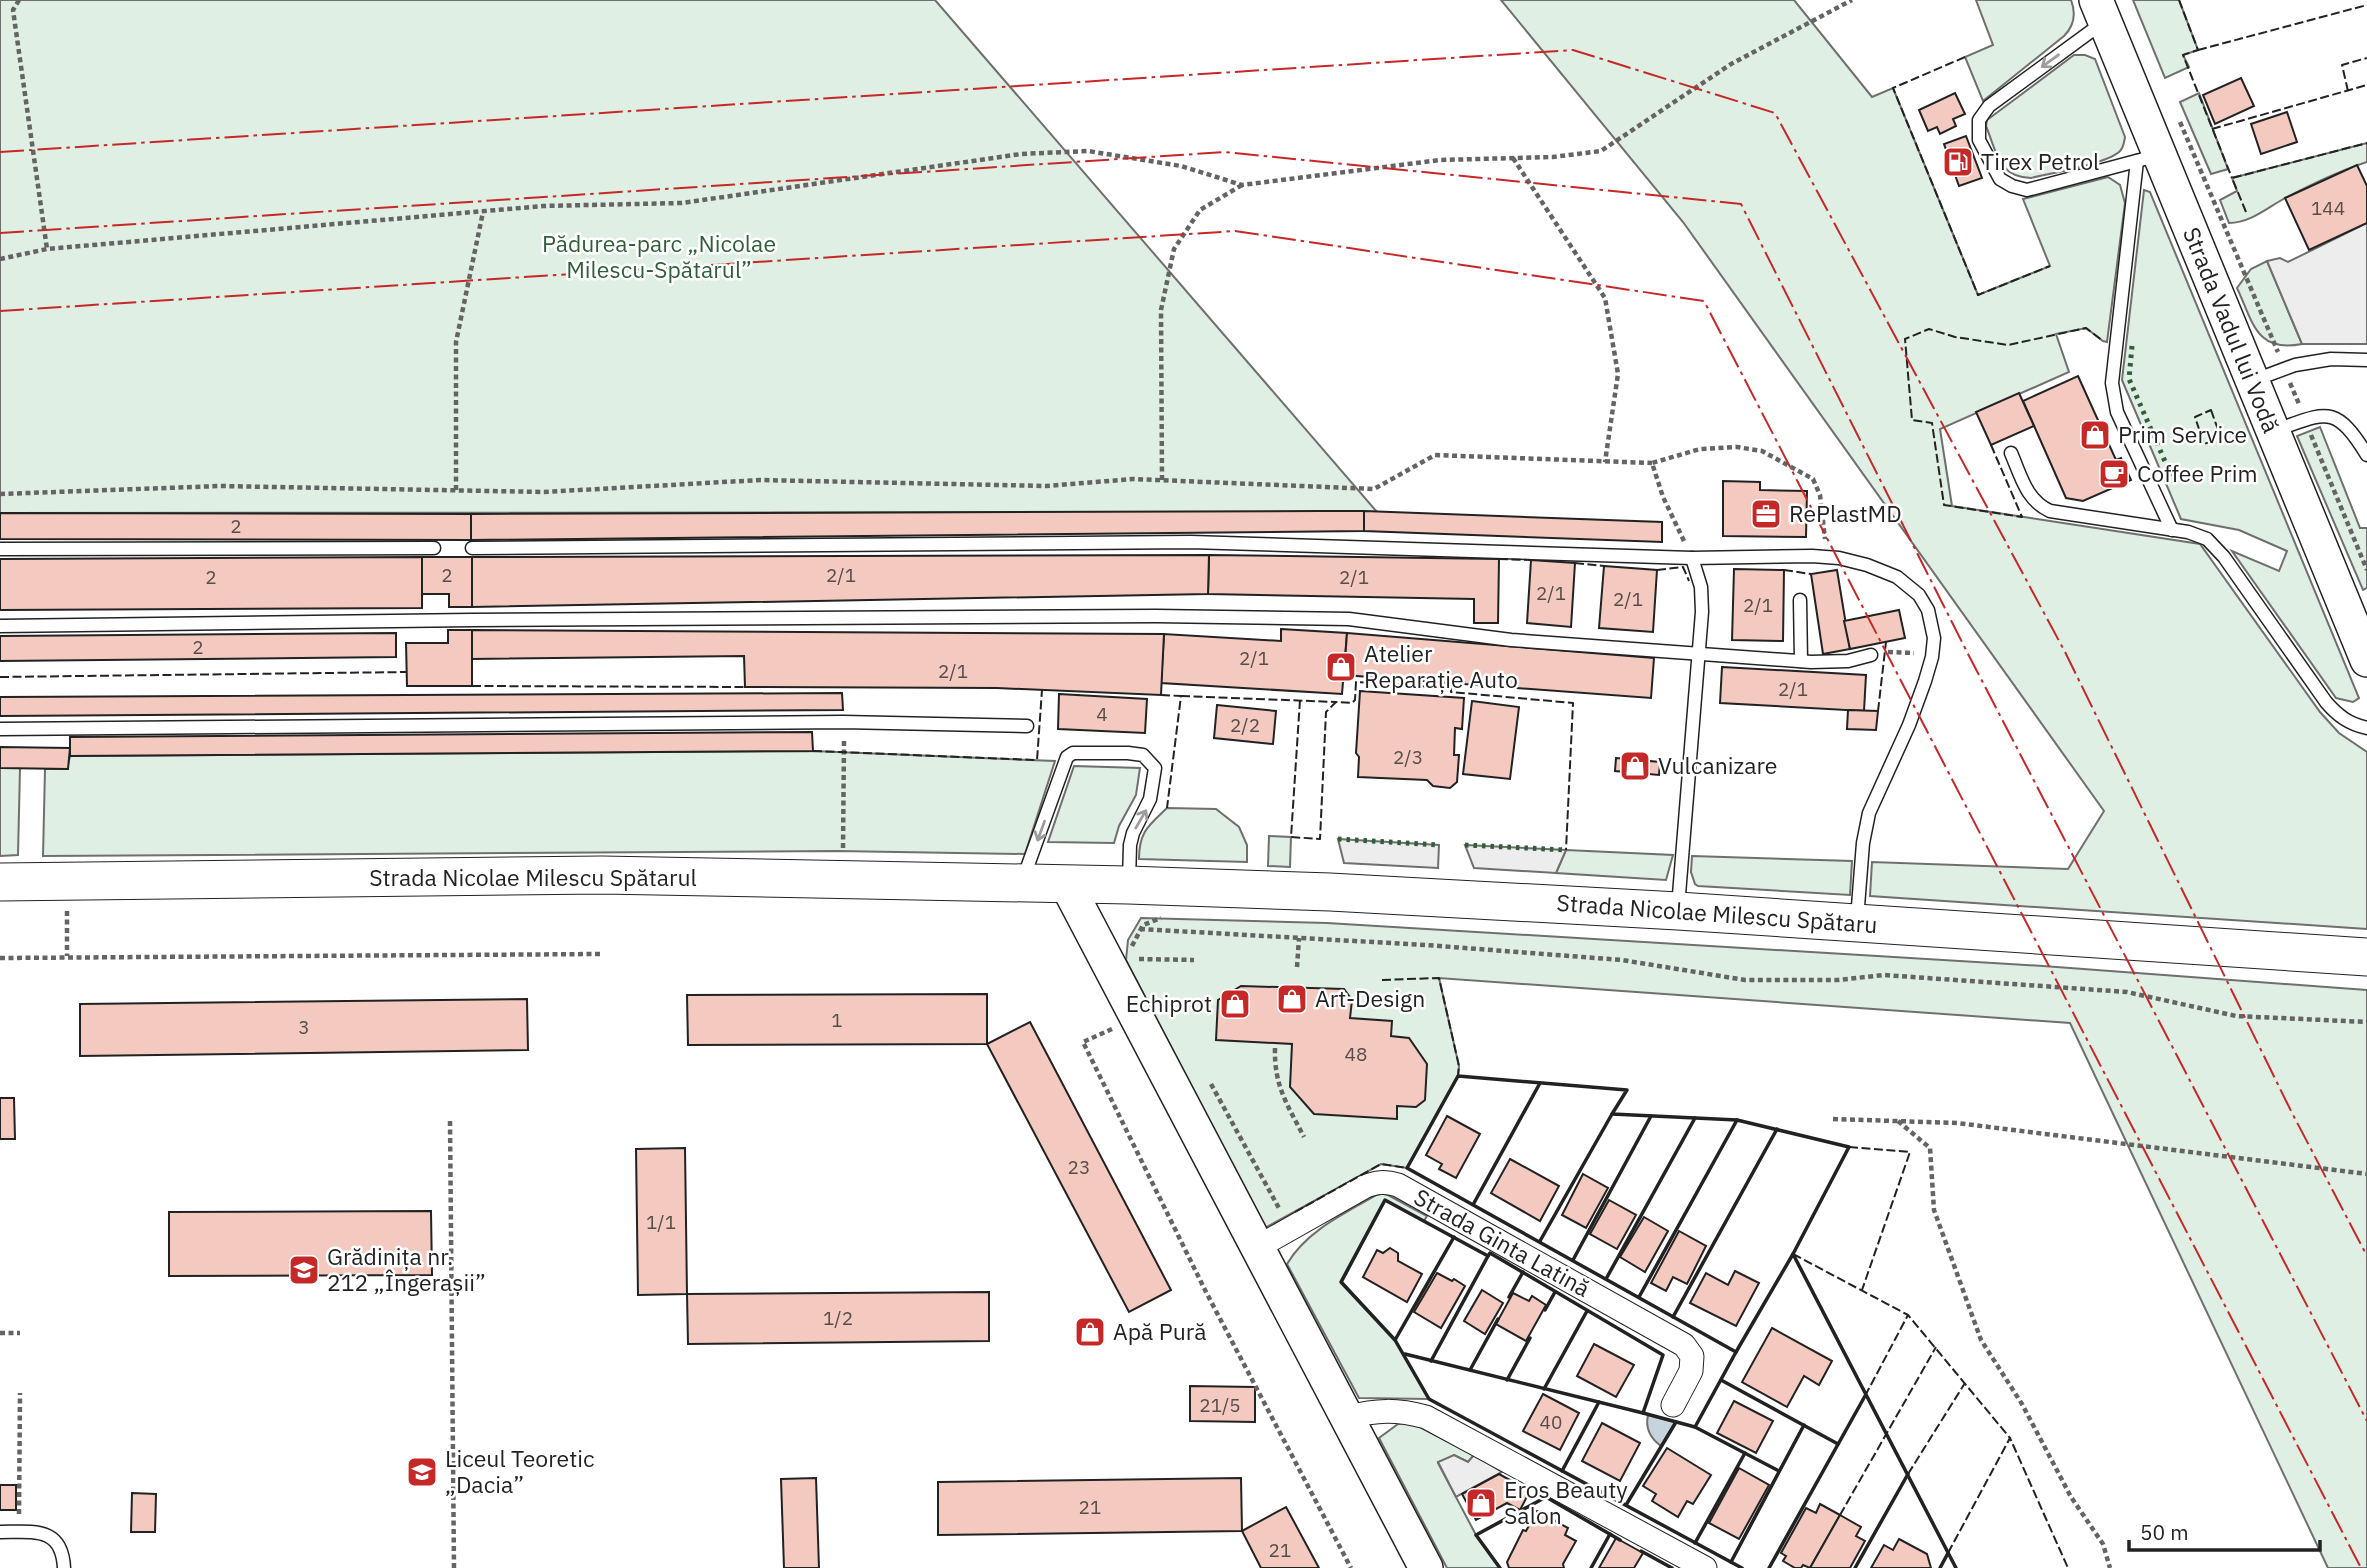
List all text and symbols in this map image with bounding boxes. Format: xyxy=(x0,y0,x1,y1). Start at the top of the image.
one-way arrow xyxy=(2040,53,2059,68)
fuel station icon: Tirex Petrol xyxy=(1941,145,1975,179)
place label: Tirex Petrol xyxy=(1981,146,2099,176)
house number: 144 xyxy=(2311,196,2345,220)
street label: Strada Vadul lui Vodă xyxy=(2177,222,2287,437)
park label: Pădurea-parc „Nicolae Milescu-Spătarul” xyxy=(542,228,776,284)
shop icon: Prim Service xyxy=(2078,418,2112,452)
place label: Prim Service xyxy=(2118,419,2247,449)
cafe icon: Coffee Prim xyxy=(2097,457,2131,491)
place label: Coffee Prim xyxy=(2137,458,2258,488)
office icon: RePlastMD xyxy=(1749,497,1783,531)
place label: RePlastMD xyxy=(1789,498,1902,528)
house number: 2 xyxy=(230,514,242,538)
house number: 2 xyxy=(441,563,453,587)
house number: 2/1 xyxy=(826,563,856,587)
house number: 2 xyxy=(205,565,217,589)
house number: 2/1 xyxy=(1339,565,1369,589)
house number: 2/1 xyxy=(1536,581,1566,605)
house number: 2/1 xyxy=(1613,587,1643,611)
house number: 2/1 xyxy=(1743,593,1773,617)
house number: 2 xyxy=(192,635,204,659)
place label: Atelier Reparație Auto xyxy=(1364,638,1518,694)
house number: 2/1 xyxy=(1239,646,1269,670)
shop icon: Atelier Reparație Auto xyxy=(1324,650,1358,684)
house number: 2/1 xyxy=(938,659,968,683)
house number: 2/1 xyxy=(1778,677,1808,701)
house number: 4 xyxy=(1096,702,1108,726)
house number: 2/2 xyxy=(1230,713,1260,737)
house number: 2/3 xyxy=(1393,745,1423,769)
shop icon: Vulcanizare xyxy=(1618,749,1652,783)
place label: Vulcanizare xyxy=(1658,750,1777,780)
one-way arrow xyxy=(1134,809,1148,829)
one-way arrow xyxy=(1033,820,1046,842)
street label: Strada Nicolae Milescu Spătarul xyxy=(369,862,697,892)
street label: Strada Nicolae Milescu Spătaru xyxy=(1556,887,1878,939)
shop icon: Art-Design xyxy=(1275,982,1309,1016)
place label: Art-Design xyxy=(1315,983,1425,1013)
shop icon: Echiprot xyxy=(1218,987,1252,1021)
place label: Echiprot xyxy=(1126,988,1212,1018)
house number: 1 xyxy=(831,1008,843,1032)
house number: 3 xyxy=(298,1015,310,1039)
house number: 48 xyxy=(1345,1042,1367,1066)
house number: 23 xyxy=(1068,1155,1090,1179)
street label: Strada Ginta Latină xyxy=(1409,1181,1596,1303)
house number: 1/1 xyxy=(646,1210,676,1234)
place label: Grădinița nr. 212 „Îngerașii” xyxy=(327,1241,486,1297)
school or university icon: Grădinița nr. 212 „Îngerașii” xyxy=(287,1253,321,1287)
house number: 1/2 xyxy=(823,1306,853,1330)
shop icon: Apă Pură xyxy=(1073,1315,1107,1349)
place label: Apă Pură xyxy=(1113,1316,1206,1346)
house number: 21/5 xyxy=(1199,1393,1241,1417)
house number: 40 xyxy=(1540,1410,1562,1434)
place label: Liceul Teoretic „Dacia” xyxy=(445,1443,595,1499)
school or university icon: Liceul Teoretic „Dacia” xyxy=(405,1455,439,1489)
place label: Eros Beauty Salon xyxy=(1504,1474,1628,1530)
shop icon: Eros Beauty Salon xyxy=(1464,1486,1498,1520)
house number: 21 xyxy=(1079,1495,1101,1519)
scale bar xyxy=(2129,1508,2320,1552)
text: 50 m xyxy=(2140,1518,2189,1546)
house number: 21 xyxy=(1269,1538,1291,1562)

